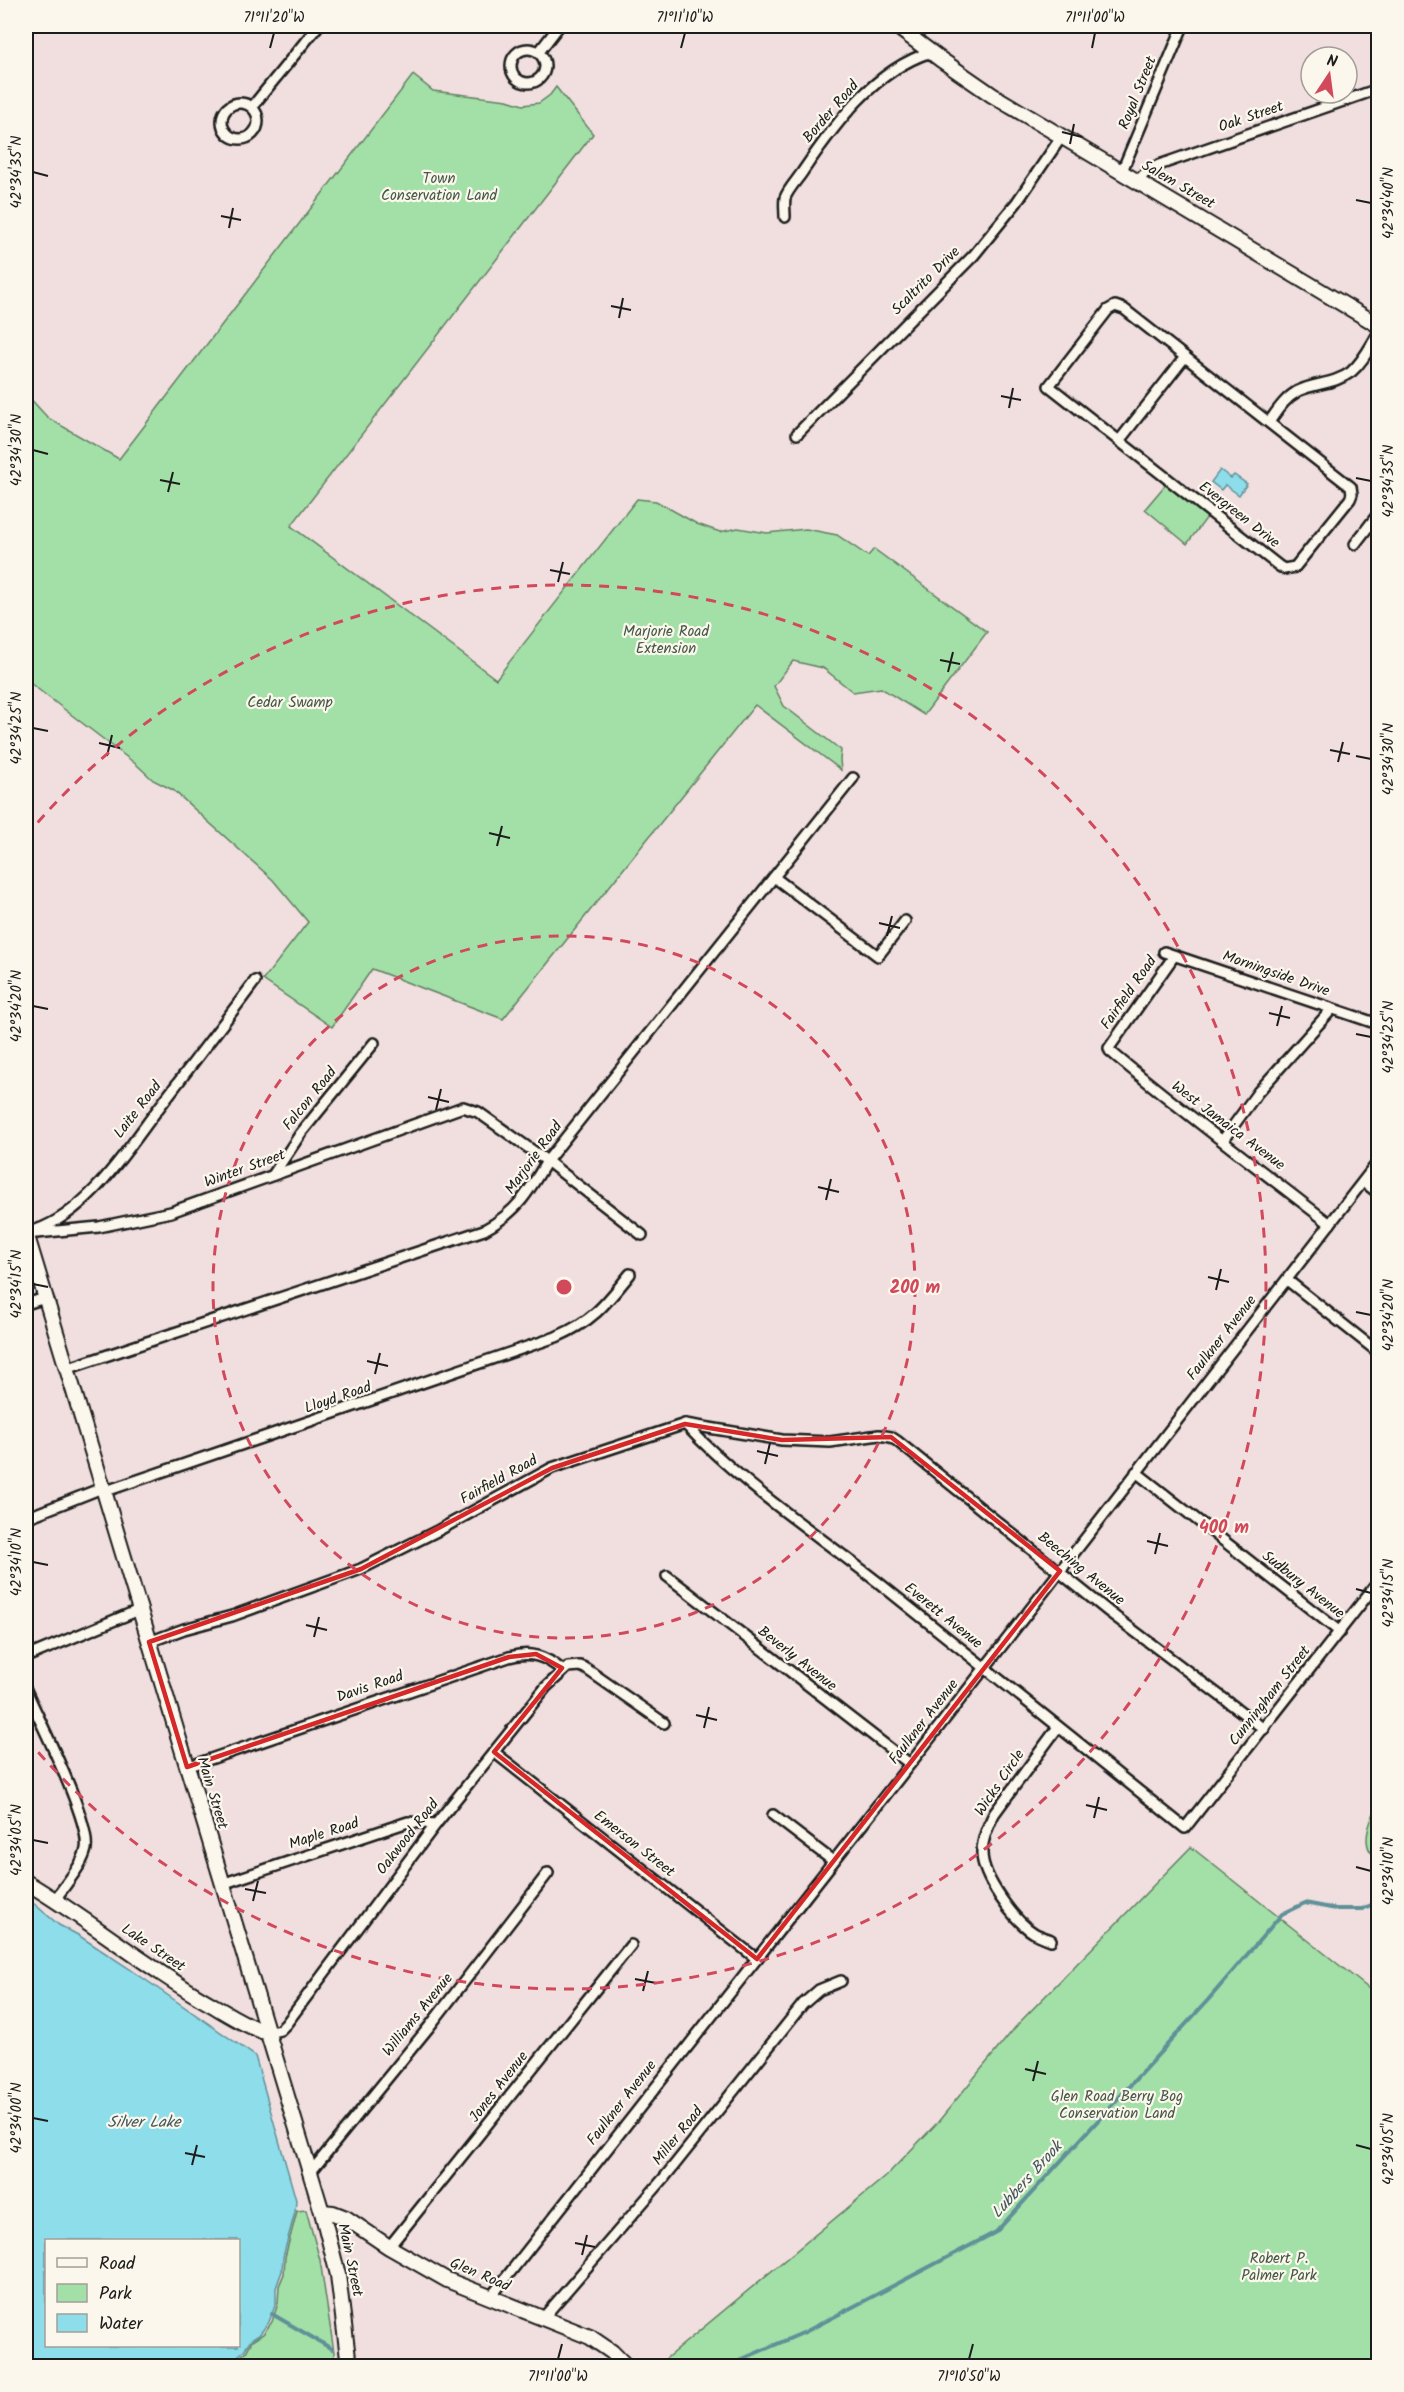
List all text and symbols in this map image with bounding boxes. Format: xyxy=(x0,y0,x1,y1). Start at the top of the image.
text: 71°11'20"W xyxy=(243,6,305,30)
text: 71°11'10"W xyxy=(656,6,714,30)
text: 71°11'00"W xyxy=(1065,6,1125,30)
north arrow xyxy=(1299,45,1359,105)
text: N xyxy=(1324,49,1340,75)
street label: Royal Street xyxy=(1112,52,1164,133)
street label: Border Road xyxy=(797,75,866,149)
street label: Oak Street xyxy=(1215,95,1287,139)
text: 42°34'35"N xyxy=(5,136,29,208)
street label: Salem Street xyxy=(1137,154,1219,216)
park label: Town Conservation Land xyxy=(381,167,498,208)
text: 42°34'40"N xyxy=(1377,167,1401,239)
street label: Scaltrito Drive xyxy=(886,241,966,321)
text: 42°34'30"N xyxy=(5,414,29,486)
text: 42°34'35"N xyxy=(1377,445,1401,517)
street label: Evergreen Drive xyxy=(1193,475,1285,555)
park label: Marjorie Road Extension xyxy=(623,620,709,661)
park label: Cedar Swamp xyxy=(247,691,333,715)
text: 42°34'25"N xyxy=(5,692,29,764)
text: 42°34'30"N xyxy=(1377,723,1401,795)
street label: Morningside Drive xyxy=(1219,944,1333,1004)
street label: Fairfield Road xyxy=(1095,951,1164,1035)
text: 42°34'20"N xyxy=(5,970,29,1042)
text: 42°34'25"N xyxy=(1377,1001,1401,1073)
street label: Falcon Road xyxy=(277,1061,344,1136)
street label: West Jamaica Avenue xyxy=(1166,1075,1290,1177)
street label: Laite Road xyxy=(108,1076,169,1144)
street label: Marjorie Road xyxy=(499,1116,569,1200)
street label: Winter Street xyxy=(201,1143,289,1195)
text: 42°34'15"N xyxy=(5,1250,29,1318)
text: 200 m xyxy=(890,1274,941,1303)
centre of rings xyxy=(554,1277,574,1297)
text: 42°34'20"N xyxy=(1377,1279,1401,1351)
street label: Faulkner Avenue xyxy=(1181,1290,1263,1386)
street label: Lloyd Road xyxy=(301,1375,375,1421)
street label: Fairfield Road xyxy=(456,1449,543,1511)
text: 400 m xyxy=(1199,1514,1249,1543)
street label: Beeching Avenue xyxy=(1032,1526,1130,1612)
text: 42°34'10"N xyxy=(5,1528,29,1596)
street label: Sudbury Avenue xyxy=(1256,1545,1350,1625)
text: 42°34'15"N xyxy=(1377,1559,1401,1627)
street label: Everett Avenue xyxy=(898,1577,988,1655)
street label: Beverly Avenue xyxy=(752,1620,842,1698)
street label: Cunningham Street xyxy=(1223,1640,1317,1751)
street label: Davis Road xyxy=(333,1664,407,1710)
street label: Faulkner Avenue xyxy=(883,1674,965,1770)
street label: Wicks Circle xyxy=(969,1745,1031,1821)
street label: Main Street xyxy=(190,1754,234,1832)
street label: Oakwood Road xyxy=(371,1794,446,1880)
text: 42°34'05"N xyxy=(5,1804,29,1876)
street label: Emerson Street xyxy=(588,1804,680,1884)
street label: Maple Road xyxy=(286,1811,363,1857)
text: 42°34'10"N xyxy=(1377,1837,1401,1905)
street label: Lake Street xyxy=(116,1918,190,1978)
street label: Williams Avenue xyxy=(377,1968,460,2062)
street label: Jones Avenue xyxy=(463,2046,535,2128)
street label: Faulkner Avenue xyxy=(581,2055,663,2151)
text: 42°34'00"N xyxy=(5,2082,29,2154)
park label: Glen Road Berry Bog Conservation Land xyxy=(1051,2085,1183,2126)
street label: Miller Road xyxy=(646,2101,710,2171)
water label: Silver Lake xyxy=(108,2110,182,2135)
text: 42°34'05"N xyxy=(1377,2113,1401,2185)
water label: Lubbers Brook xyxy=(985,2134,1070,2224)
street label: Main Street xyxy=(331,2221,370,2299)
legend xyxy=(45,2239,240,2347)
park label: Robert P. Palmer Park xyxy=(1241,2247,1318,2288)
text: Road xyxy=(99,2250,136,2279)
street label: Glen Road xyxy=(446,2252,514,2299)
text: Park xyxy=(99,2280,132,2309)
text: Water xyxy=(99,2310,144,2339)
text: 71°11'00"W xyxy=(528,2365,588,2389)
text: 71°10'50"W xyxy=(937,2365,1001,2389)

